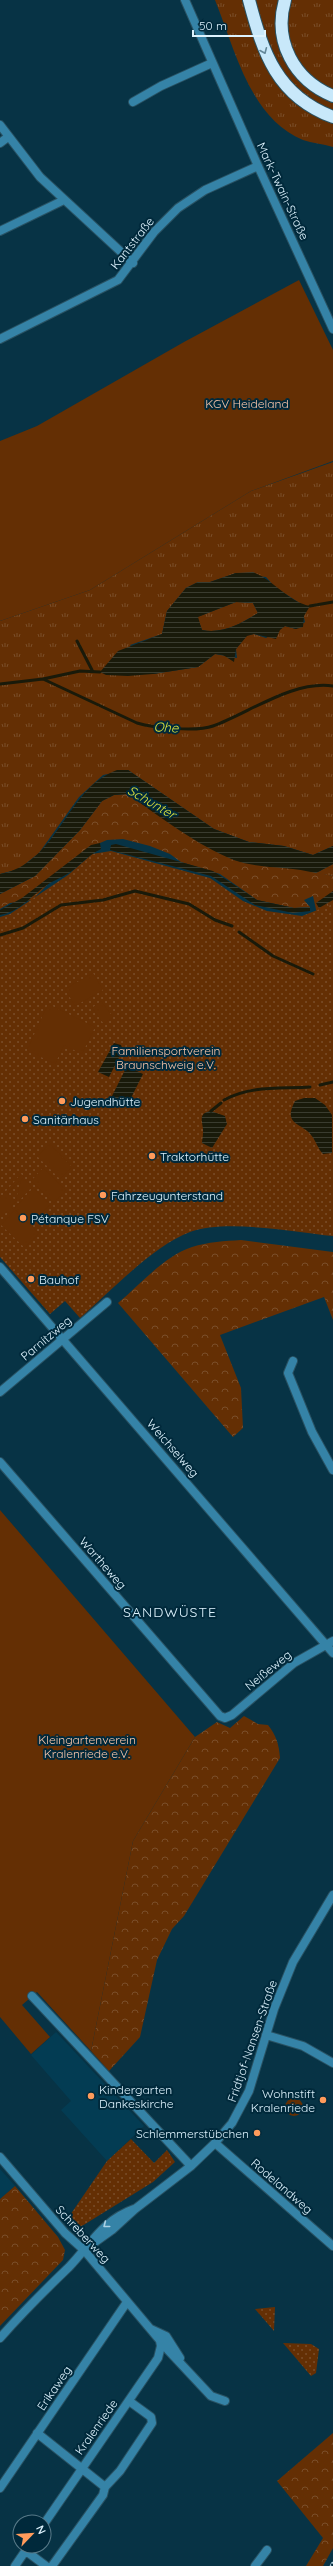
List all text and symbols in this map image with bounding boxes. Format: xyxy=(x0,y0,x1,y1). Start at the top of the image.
scale bar xyxy=(193,12,265,38)
text: 50 m xyxy=(199,18,227,33)
one-way arrow xyxy=(259,46,267,54)
street label: Mark-Twain-Straße xyxy=(254,140,312,242)
street label: Kantstraße xyxy=(107,214,157,272)
park label: KGV Heideland xyxy=(205,396,289,411)
water label: Ohe xyxy=(153,718,179,736)
water label: Schunter xyxy=(125,782,181,823)
park label: Familiensportverein Braunschweig e.V. xyxy=(112,1043,220,1072)
place label: Jugendhütte xyxy=(70,1094,141,1109)
marker: Jugendhütte xyxy=(57,1096,67,1106)
place label: Sanitärhaus xyxy=(33,1112,99,1127)
marker: Sanitärhaus xyxy=(20,1114,30,1124)
place label: Traktorhütte xyxy=(160,1149,229,1164)
marker: Traktorhütte xyxy=(147,1151,157,1161)
place label: Fahrzeugunterstand xyxy=(111,1188,223,1203)
marker: Fahrzeugunterstand xyxy=(98,1190,108,1200)
place label: Pétanque FSV xyxy=(31,1211,109,1226)
marker: Pétanque FSV xyxy=(18,1213,28,1223)
place label: Bauhof xyxy=(39,1272,80,1287)
marker: Bauhof xyxy=(26,1274,36,1284)
street label: Parnitzweg xyxy=(18,1312,74,1364)
street label: Weichselweg xyxy=(144,1416,202,1480)
street label: Wartheweg xyxy=(76,1534,130,1592)
district label: SANDWÜSTE xyxy=(123,1603,217,1621)
street label: Neißeweg xyxy=(242,1647,294,1693)
park label: Kleingartenverein Kralenriede e.V. xyxy=(38,1732,136,1761)
street label: Fridtjof-Nansen-Straße xyxy=(224,1978,280,2104)
place label: Kindergarten Dankeskirche xyxy=(99,2082,174,2111)
place label: Wohnstift Kralenriede xyxy=(251,2086,315,2115)
marker: Kindergarten Dankeskirche xyxy=(86,2091,96,2101)
marker: Wohnstift Kralenriede xyxy=(318,2095,328,2105)
place label: Schlemmerstübchen xyxy=(136,2126,249,2141)
marker: Schlemmerstübchen xyxy=(252,2128,262,2138)
street label: Rodelandweg xyxy=(248,2155,316,2217)
street label: Schreberweg xyxy=(52,2202,114,2266)
one-way arrow xyxy=(103,2220,110,2227)
street label: Erikaweg xyxy=(34,2363,74,2413)
street label: Kralenriede xyxy=(71,2396,121,2458)
north arrow xyxy=(12,2514,52,2554)
text: N xyxy=(33,2523,49,2536)

